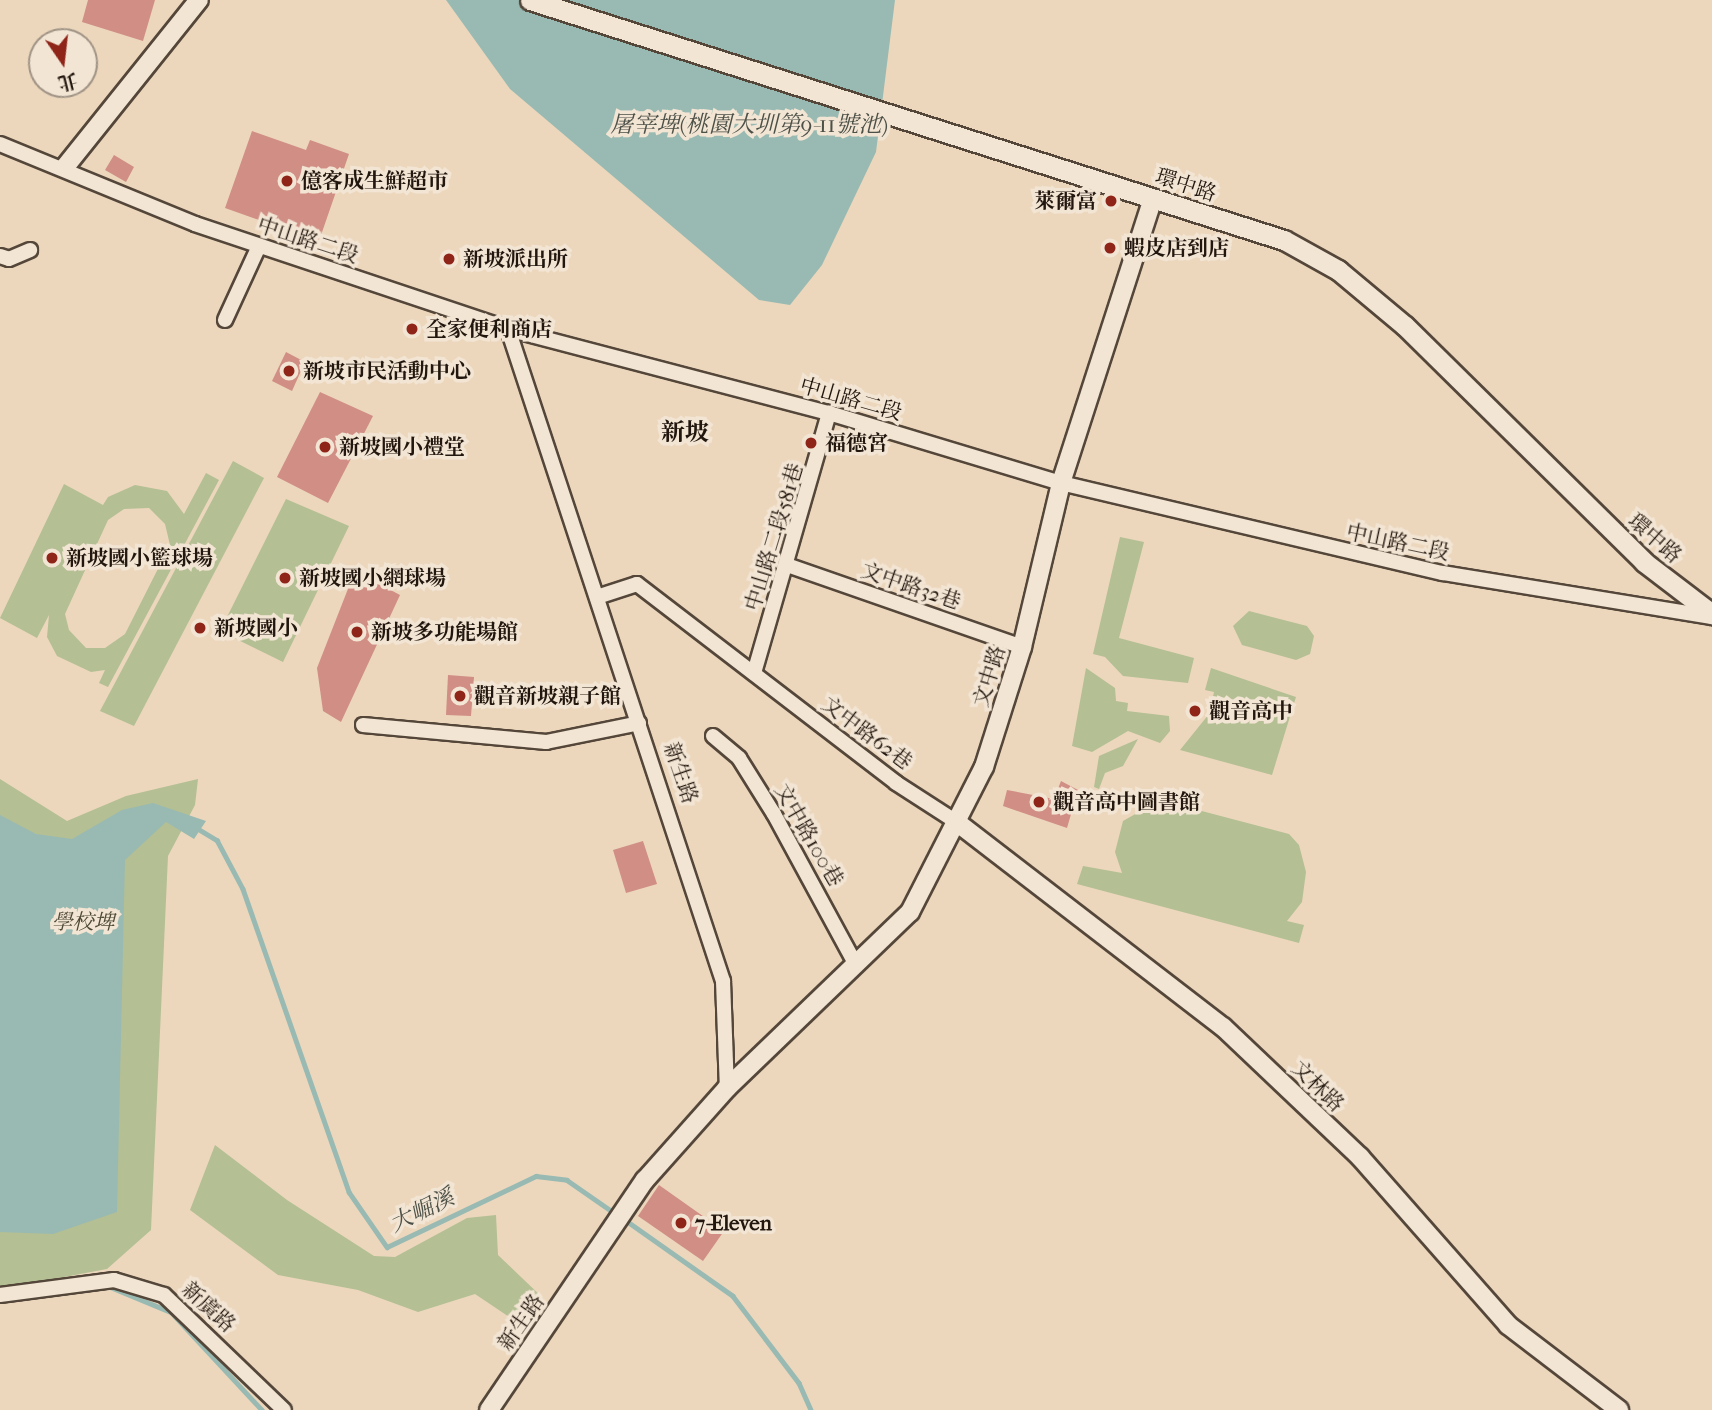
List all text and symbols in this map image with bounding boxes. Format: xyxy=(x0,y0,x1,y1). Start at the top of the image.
north arrow xyxy=(28,28,98,98)
text: 北 xyxy=(56,68,79,94)
water label: 屠宰埤(桃園大圳第9-11號池) xyxy=(610,111,888,139)
street label: 環中路 xyxy=(1152,163,1220,207)
place label: 億客成生鮮超市 xyxy=(301,168,448,194)
marker: 億客成生鮮超市 xyxy=(279,173,295,189)
place label: 萊爾富 xyxy=(1034,188,1097,214)
marker: 萊爾富 xyxy=(1103,193,1119,209)
street label: 中山路二段 xyxy=(254,212,362,268)
place label: 蝦皮店到店 xyxy=(1124,235,1229,261)
marker: 蝦皮店到店 xyxy=(1102,240,1118,256)
place label: 新坡派出所 xyxy=(463,246,568,272)
marker: 新坡派出所 xyxy=(441,251,457,267)
place label: 全家便利商店 xyxy=(426,316,552,342)
marker: 全家便利商店 xyxy=(404,321,420,337)
place label: 新坡市民活動中心 xyxy=(303,358,471,384)
marker: 新坡市民活動中心 xyxy=(281,363,297,379)
street label: 中山路二段 xyxy=(797,372,905,426)
district label: 新坡 xyxy=(661,419,709,447)
place label: 福德宮 xyxy=(825,430,888,456)
place label: 新坡國小禮堂 xyxy=(339,434,465,460)
marker: 福德宮 xyxy=(803,435,819,451)
marker: 新坡國小禮堂 xyxy=(317,439,333,455)
street label: 中山路二段581巷 xyxy=(740,460,808,614)
street label: 環中路 xyxy=(1623,508,1687,568)
street label: 中山路二段 xyxy=(1344,519,1452,565)
place label: 新坡國小籃球場 xyxy=(66,545,213,571)
marker: 新坡國小籃球場 xyxy=(44,550,60,566)
street label: 文中路32巷 xyxy=(858,557,964,615)
place label: 新坡國小網球場 xyxy=(299,565,446,591)
marker: 新坡國小網球場 xyxy=(277,570,293,586)
place label: 新坡國小 xyxy=(214,615,298,641)
place label: 新坡多功能場館 xyxy=(371,619,518,645)
marker: 新坡國小 xyxy=(192,620,208,636)
marker: 新坡多功能場館 xyxy=(349,624,365,640)
street label: 文中路 xyxy=(968,642,1010,710)
place label: 觀音新坡親子館 xyxy=(474,683,621,709)
marker: 觀音新坡親子館 xyxy=(452,688,468,704)
street label: 文中路62巷 xyxy=(817,691,917,775)
place label: 觀音高中 xyxy=(1209,698,1293,724)
marker: 觀音高中 xyxy=(1187,703,1203,719)
street label: 新生路 xyxy=(659,739,703,807)
street label: 文中路100巷 xyxy=(769,779,849,891)
place label: 觀音高中圖書館 xyxy=(1053,789,1200,815)
marker: 觀音高中圖書館 xyxy=(1031,794,1047,810)
park label: 學校埤 xyxy=(52,909,114,935)
street label: 文林路 xyxy=(1287,1055,1349,1117)
water label: 大崛溪 xyxy=(385,1183,459,1239)
place label: 7-Eleven xyxy=(695,1210,772,1236)
marker: 7-Eleven xyxy=(673,1215,689,1231)
street label: 新廣路 xyxy=(177,1277,241,1337)
street label: 新生路 xyxy=(493,1289,549,1355)

